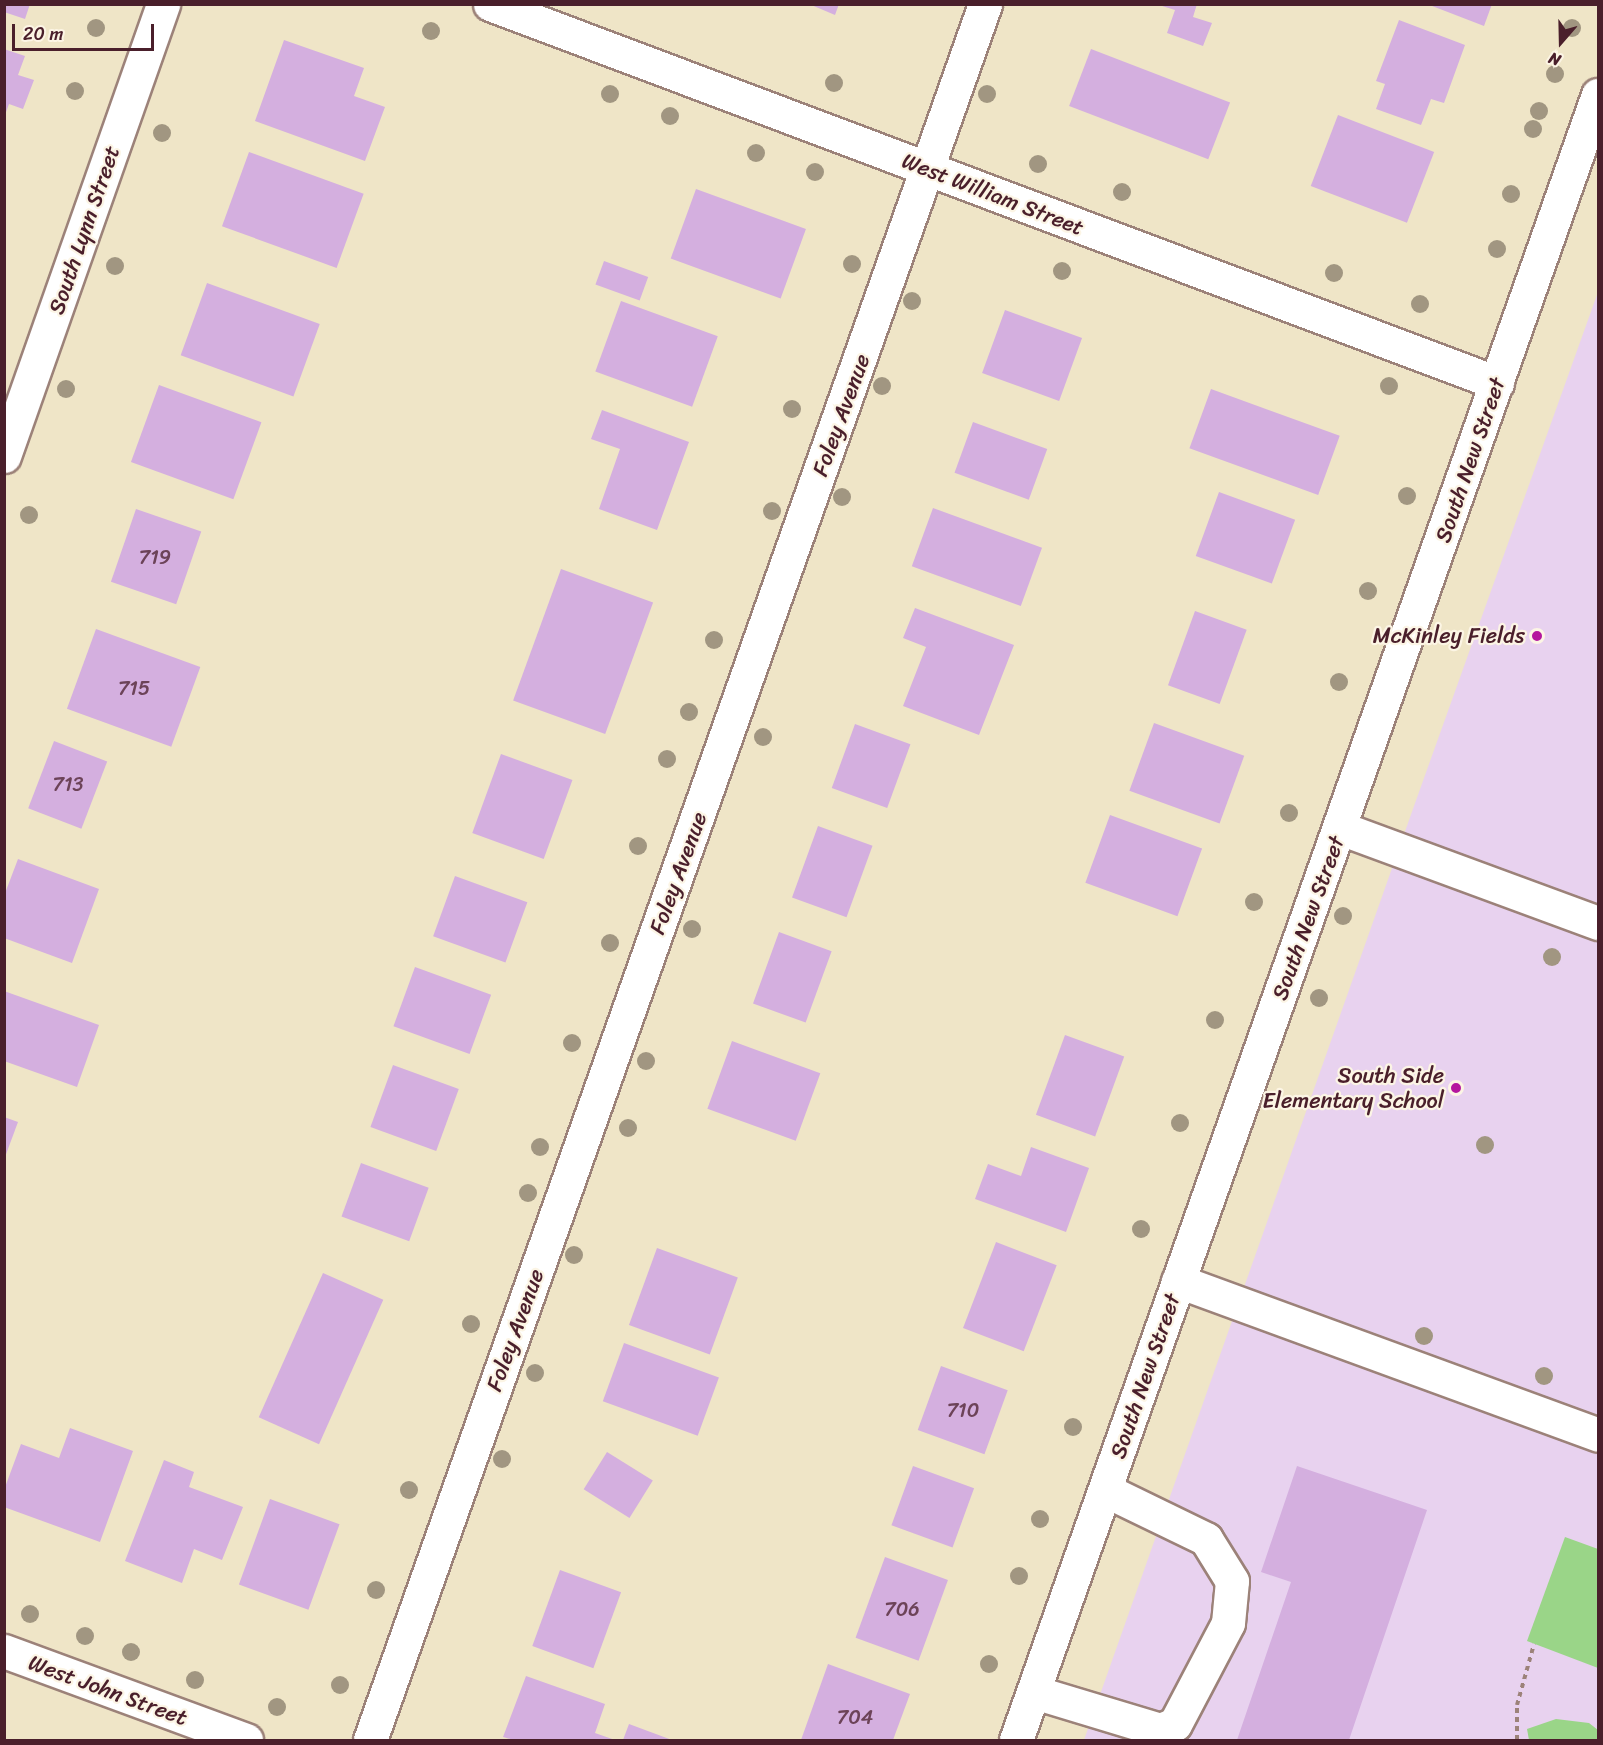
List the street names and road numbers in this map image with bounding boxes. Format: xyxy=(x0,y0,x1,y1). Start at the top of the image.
street label: South Lynn Street xyxy=(42,141,126,319)
street label: West William Street xyxy=(898,147,1088,241)
street label: Foley Avenue xyxy=(807,350,875,480)
street label: South New Street xyxy=(1429,373,1511,547)
street label: Foley Avenue xyxy=(644,808,712,938)
street label: South New Street xyxy=(1266,831,1350,1005)
street label: Foley Avenue xyxy=(481,1265,549,1395)
street label: South New Street xyxy=(1104,1289,1186,1463)
street label: West John Street xyxy=(24,1649,192,1731)

